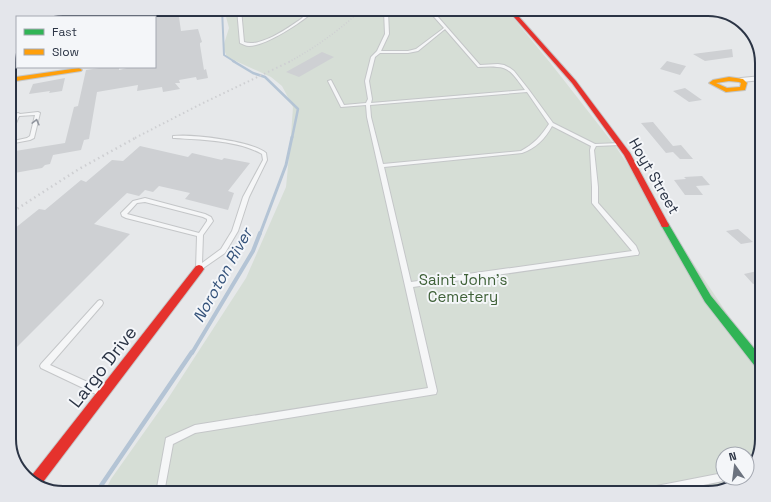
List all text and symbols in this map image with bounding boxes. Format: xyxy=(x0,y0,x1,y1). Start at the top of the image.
legend xyxy=(16,16,156,68)
text: Fast xyxy=(52,24,77,40)
text: Slow xyxy=(52,44,79,60)
one-way arrow xyxy=(31,119,39,126)
street label: Hoyt Street xyxy=(625,134,684,217)
water label: Noroton River xyxy=(188,223,258,326)
park label: Saint John's Cemetery xyxy=(419,270,507,306)
street label: Largo Drive xyxy=(64,321,142,412)
north arrow xyxy=(715,446,755,486)
text: N xyxy=(727,449,738,464)

